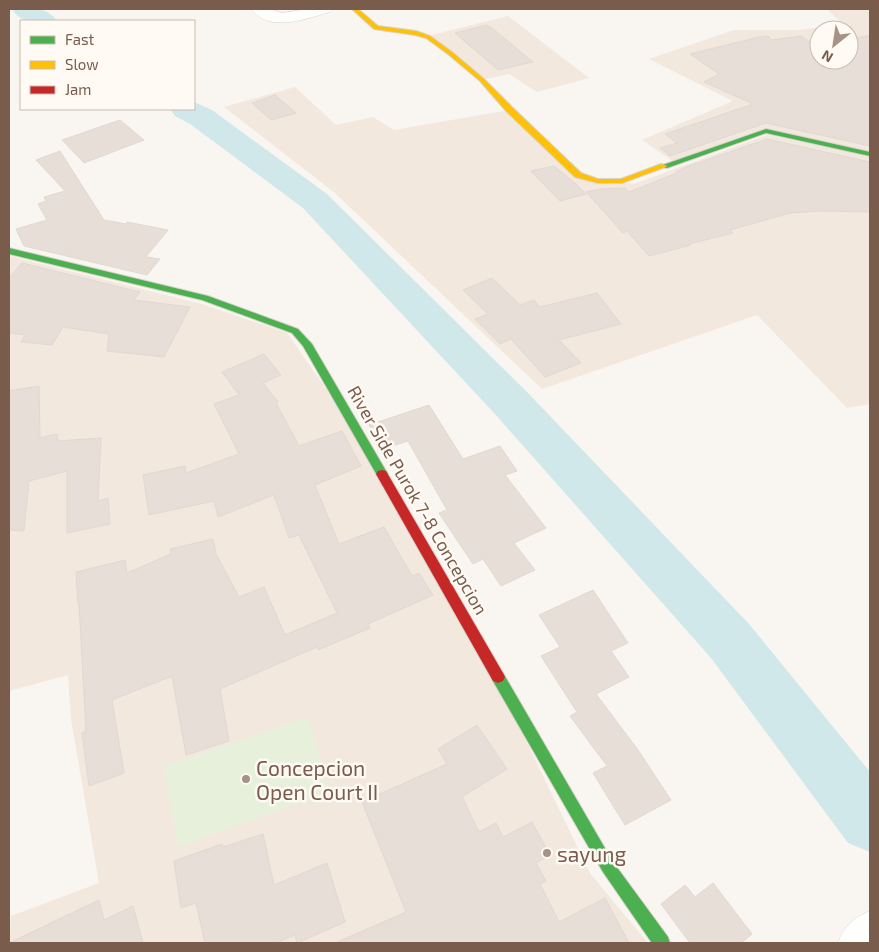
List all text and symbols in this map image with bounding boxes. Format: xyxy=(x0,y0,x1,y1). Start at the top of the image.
legend xyxy=(20,20,195,110)
north arrow xyxy=(809,20,859,70)
text: Fast xyxy=(65,30,95,48)
text: N xyxy=(819,47,836,67)
text: Slow xyxy=(65,55,99,73)
text: Jam xyxy=(65,80,91,98)
street label: River Side Purok 7-8 Concepcion xyxy=(343,382,493,618)
place label: Concepcion Open Court II xyxy=(256,755,378,804)
marker: Concepcion Open Court II xyxy=(240,773,252,785)
place label: sayung xyxy=(557,841,626,866)
marker: sayung xyxy=(541,847,553,859)

